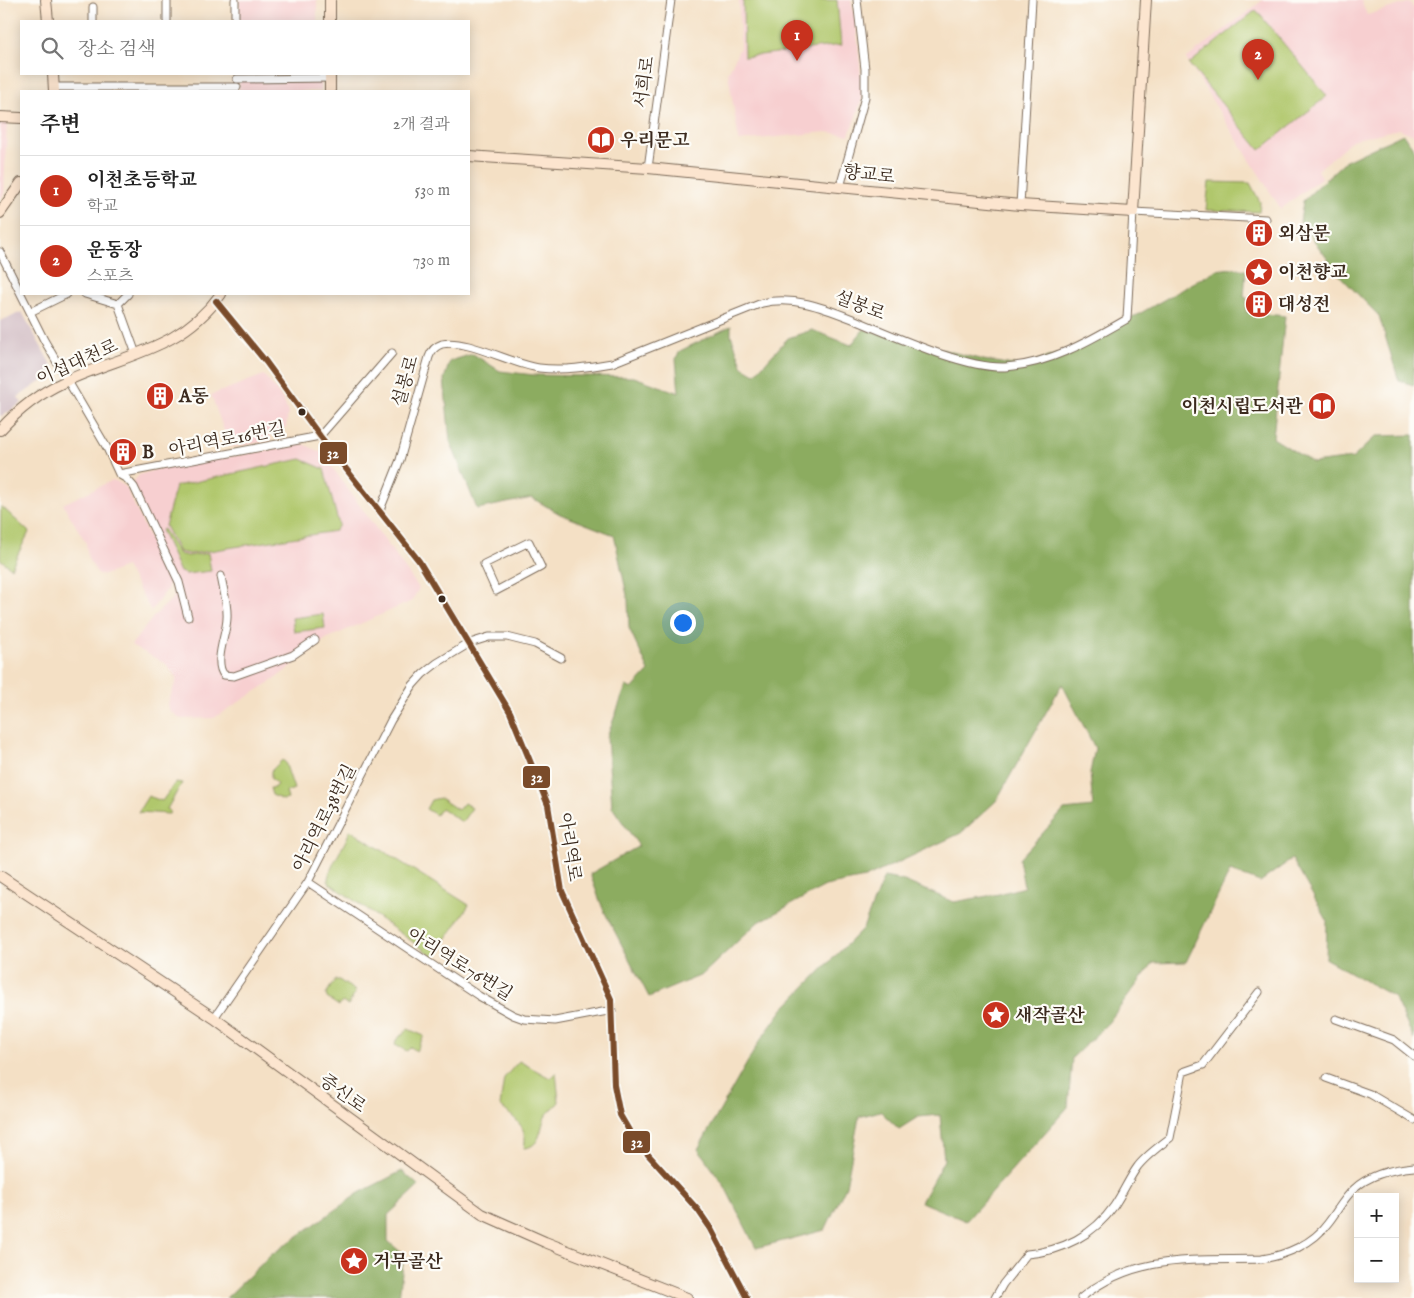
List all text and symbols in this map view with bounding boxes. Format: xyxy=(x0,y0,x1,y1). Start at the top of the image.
search box xyxy=(20,20,470,75)
pin: 1 xyxy=(781,20,813,61)
icon: search xyxy=(38,34,66,62)
text: 장소 검색 xyxy=(78,38,156,62)
pin: 2 xyxy=(1242,39,1274,80)
street label: 서희로 xyxy=(630,55,661,110)
text: 주변 xyxy=(40,112,81,139)
text: 2개 결과 xyxy=(393,115,450,135)
library icon: 우리문고 xyxy=(586,125,616,155)
place label: 우리문고 xyxy=(620,130,690,153)
street label: 향교로 xyxy=(842,161,896,190)
text: 이천초등학교 xyxy=(87,169,197,193)
text: 1 xyxy=(53,181,59,201)
text: 530 m xyxy=(415,181,450,201)
text: 학교 xyxy=(87,197,118,217)
building icon: 외삼문 xyxy=(1244,218,1274,248)
place label: 외삼문 xyxy=(1278,223,1331,246)
text: 운동장 xyxy=(87,239,142,263)
text: 2 xyxy=(52,251,60,271)
text: 730 m xyxy=(413,251,450,271)
place icon: 이천향교 xyxy=(1244,257,1274,287)
place label: 이천향교 xyxy=(1278,262,1348,285)
text: 스포츠 xyxy=(87,267,133,287)
street label: 설봉로 xyxy=(831,286,888,326)
building icon: 대성전 xyxy=(1244,289,1274,319)
place label: 대성전 xyxy=(1278,294,1330,317)
street label: 이섭대천로 xyxy=(33,335,122,392)
street label: 설봉로 xyxy=(388,353,425,410)
building icon: A동 xyxy=(145,381,175,411)
place label: A동 xyxy=(178,386,209,409)
library icon: 이천시립도서관 xyxy=(1307,391,1337,421)
place label: 이천시립도서관 xyxy=(1181,396,1304,419)
unlabelled marker xyxy=(297,407,307,417)
street label: 아리역로16번길 xyxy=(167,418,288,463)
building icon: B xyxy=(108,437,138,467)
line badge: 32 xyxy=(319,441,348,465)
place label: B xyxy=(142,442,154,465)
text: 32 xyxy=(327,445,339,463)
unlabelled marker xyxy=(437,594,447,604)
your location xyxy=(670,610,696,636)
street label: 아리역로38번길 xyxy=(288,761,362,877)
line badge: 32 xyxy=(522,765,551,789)
text: 32 xyxy=(531,769,543,787)
street label: 아리역로 xyxy=(552,811,585,883)
street label: 아리역로76번길 xyxy=(402,924,516,1007)
place icon: 새작골산 xyxy=(981,1000,1011,1030)
place label: 새작골산 xyxy=(1015,1005,1085,1028)
street label: 증신로 xyxy=(314,1070,370,1119)
line badge: 32 xyxy=(622,1130,651,1154)
text: 32 xyxy=(631,1134,643,1152)
map controls xyxy=(1354,1193,1399,1283)
button: + xyxy=(1354,1193,1399,1238)
button: − xyxy=(1354,1238,1399,1283)
place icon: 거무골산 xyxy=(339,1246,369,1276)
place label: 거무골산 xyxy=(373,1251,443,1274)

